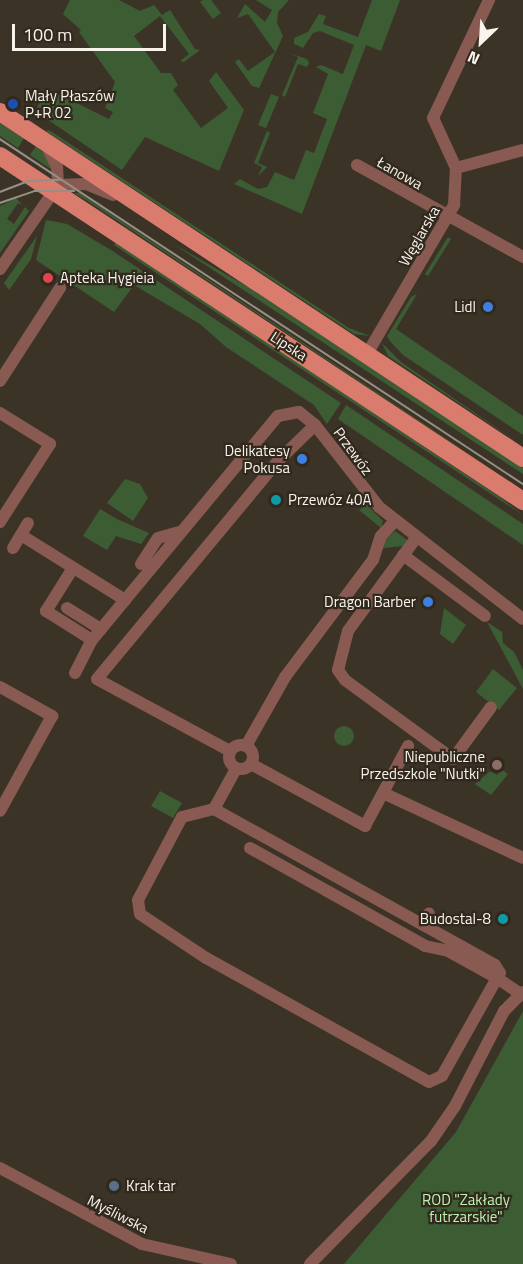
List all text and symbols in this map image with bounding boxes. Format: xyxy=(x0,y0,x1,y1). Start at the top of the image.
scale bar xyxy=(15,12,170,50)
north arrow xyxy=(451,12,511,72)
text: 100 m xyxy=(23,21,72,48)
text: N xyxy=(463,45,483,72)
place label: Mały Płaszów P+R 02 xyxy=(25,86,114,121)
marker: Mały Płaszów P+R 02 xyxy=(6,97,20,111)
street label: Łanowa xyxy=(374,153,426,193)
street label: Węglarska xyxy=(395,203,443,269)
place label: Apteka Hygieia xyxy=(60,269,154,287)
marker: Apteka Hygieia xyxy=(41,271,55,285)
place label: Lidl xyxy=(454,298,476,316)
marker: Lidl xyxy=(481,300,495,314)
street label: Lipska xyxy=(267,328,311,364)
street label: Przewóz xyxy=(330,424,376,478)
place label: Delikatesy Pokusa xyxy=(224,441,290,476)
marker: Delikatesy Pokusa xyxy=(295,452,309,466)
place label: Przewóz 40A xyxy=(288,491,371,509)
marker: Przewóz 40A xyxy=(269,493,283,507)
place label: Dragon Barber xyxy=(324,593,416,611)
marker: Dragon Barber xyxy=(421,595,435,609)
place label: Niepubliczne Przedszkole "Nutki" xyxy=(361,747,485,782)
marker: Niepubliczne Przedszkole "Nutki" xyxy=(490,758,504,772)
place label: Budostal-8 xyxy=(420,910,491,928)
marker: Budostal-8 xyxy=(496,912,510,926)
place label: Krak tar xyxy=(126,1177,176,1195)
marker: Krak tar xyxy=(107,1179,121,1193)
park label: ROD "Zakłady futrzarskie" xyxy=(422,1190,510,1225)
street label: Myśliwska xyxy=(84,1191,152,1237)

